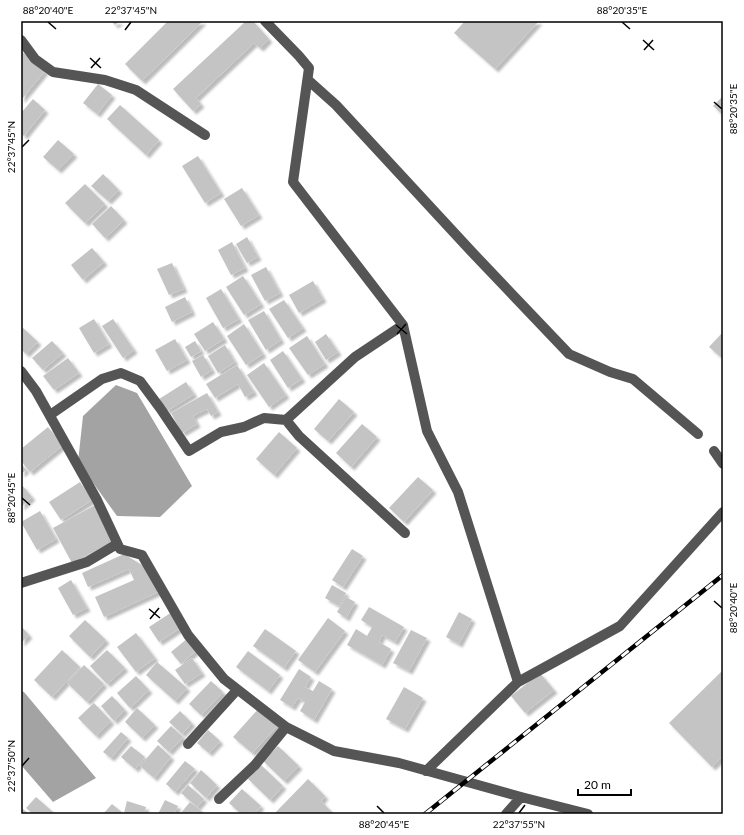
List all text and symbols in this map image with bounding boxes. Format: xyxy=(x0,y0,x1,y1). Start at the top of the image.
text: 88°20'40"E xyxy=(23,4,73,16)
text: 22°37'45"N xyxy=(105,4,157,16)
text: 88°20'35"E xyxy=(597,4,647,16)
text: 88°20'35"E xyxy=(727,84,739,134)
text: 22°37'45"N xyxy=(5,121,17,173)
text: 88°20'45"E xyxy=(5,473,17,523)
text: 88°20'40"E xyxy=(727,583,739,633)
text: 22°37'50"N xyxy=(5,740,17,792)
scale bar xyxy=(578,771,631,797)
text: 20 m xyxy=(584,777,611,792)
text: 88°20'45"E xyxy=(359,818,409,830)
text: 22°37'55"N xyxy=(493,818,545,830)

